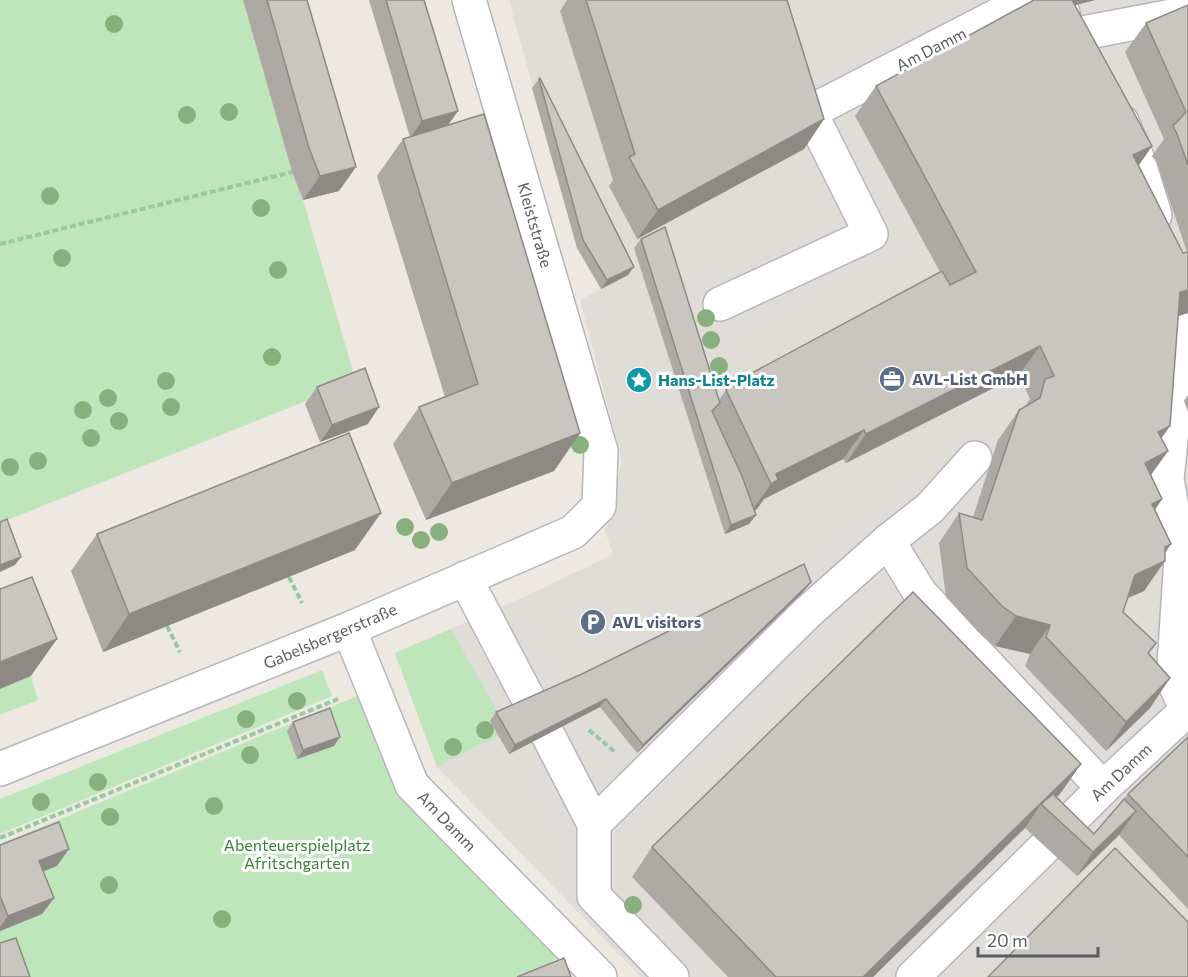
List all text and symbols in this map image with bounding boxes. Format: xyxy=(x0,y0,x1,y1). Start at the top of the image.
street label: Am Damm xyxy=(893,23,969,74)
street label: Kleiststraße xyxy=(514,180,557,270)
office icon: AVL-List GmbH xyxy=(877,364,907,394)
place icon: Hans-List-Platz xyxy=(624,365,654,395)
place label: AVL-List GmbH xyxy=(912,369,1028,388)
place label: Hans-List-Platz xyxy=(658,370,775,389)
street label: Gabelsbergerstraße xyxy=(260,599,399,672)
parking icon: AVL visitors xyxy=(578,607,608,637)
place label: AVL visitors xyxy=(612,612,701,631)
street label: Am Damm xyxy=(1086,739,1155,805)
street label: Am Damm xyxy=(414,787,481,855)
park label: Abenteuerspielplatz Afritschgarten xyxy=(224,835,370,872)
scale bar xyxy=(978,920,1098,958)
text: 20 m xyxy=(987,929,1028,951)

